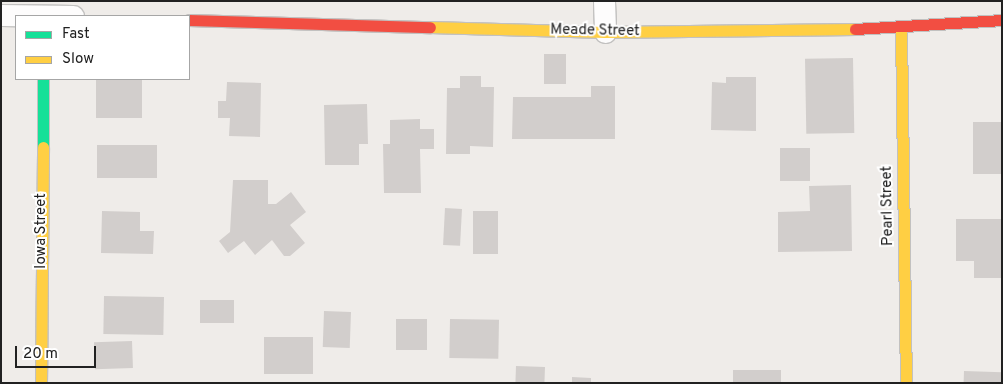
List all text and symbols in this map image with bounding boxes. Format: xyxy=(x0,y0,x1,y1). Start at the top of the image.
legend xyxy=(15,15,190,80)
street label: Meade Street xyxy=(550,21,640,41)
text: Fast xyxy=(62,25,90,44)
text: Slow xyxy=(62,50,94,69)
street label: Pearl Street xyxy=(878,166,898,246)
street label: Iowa Street xyxy=(33,193,51,269)
scale bar xyxy=(18,336,99,368)
text: 20 m xyxy=(23,345,58,364)

